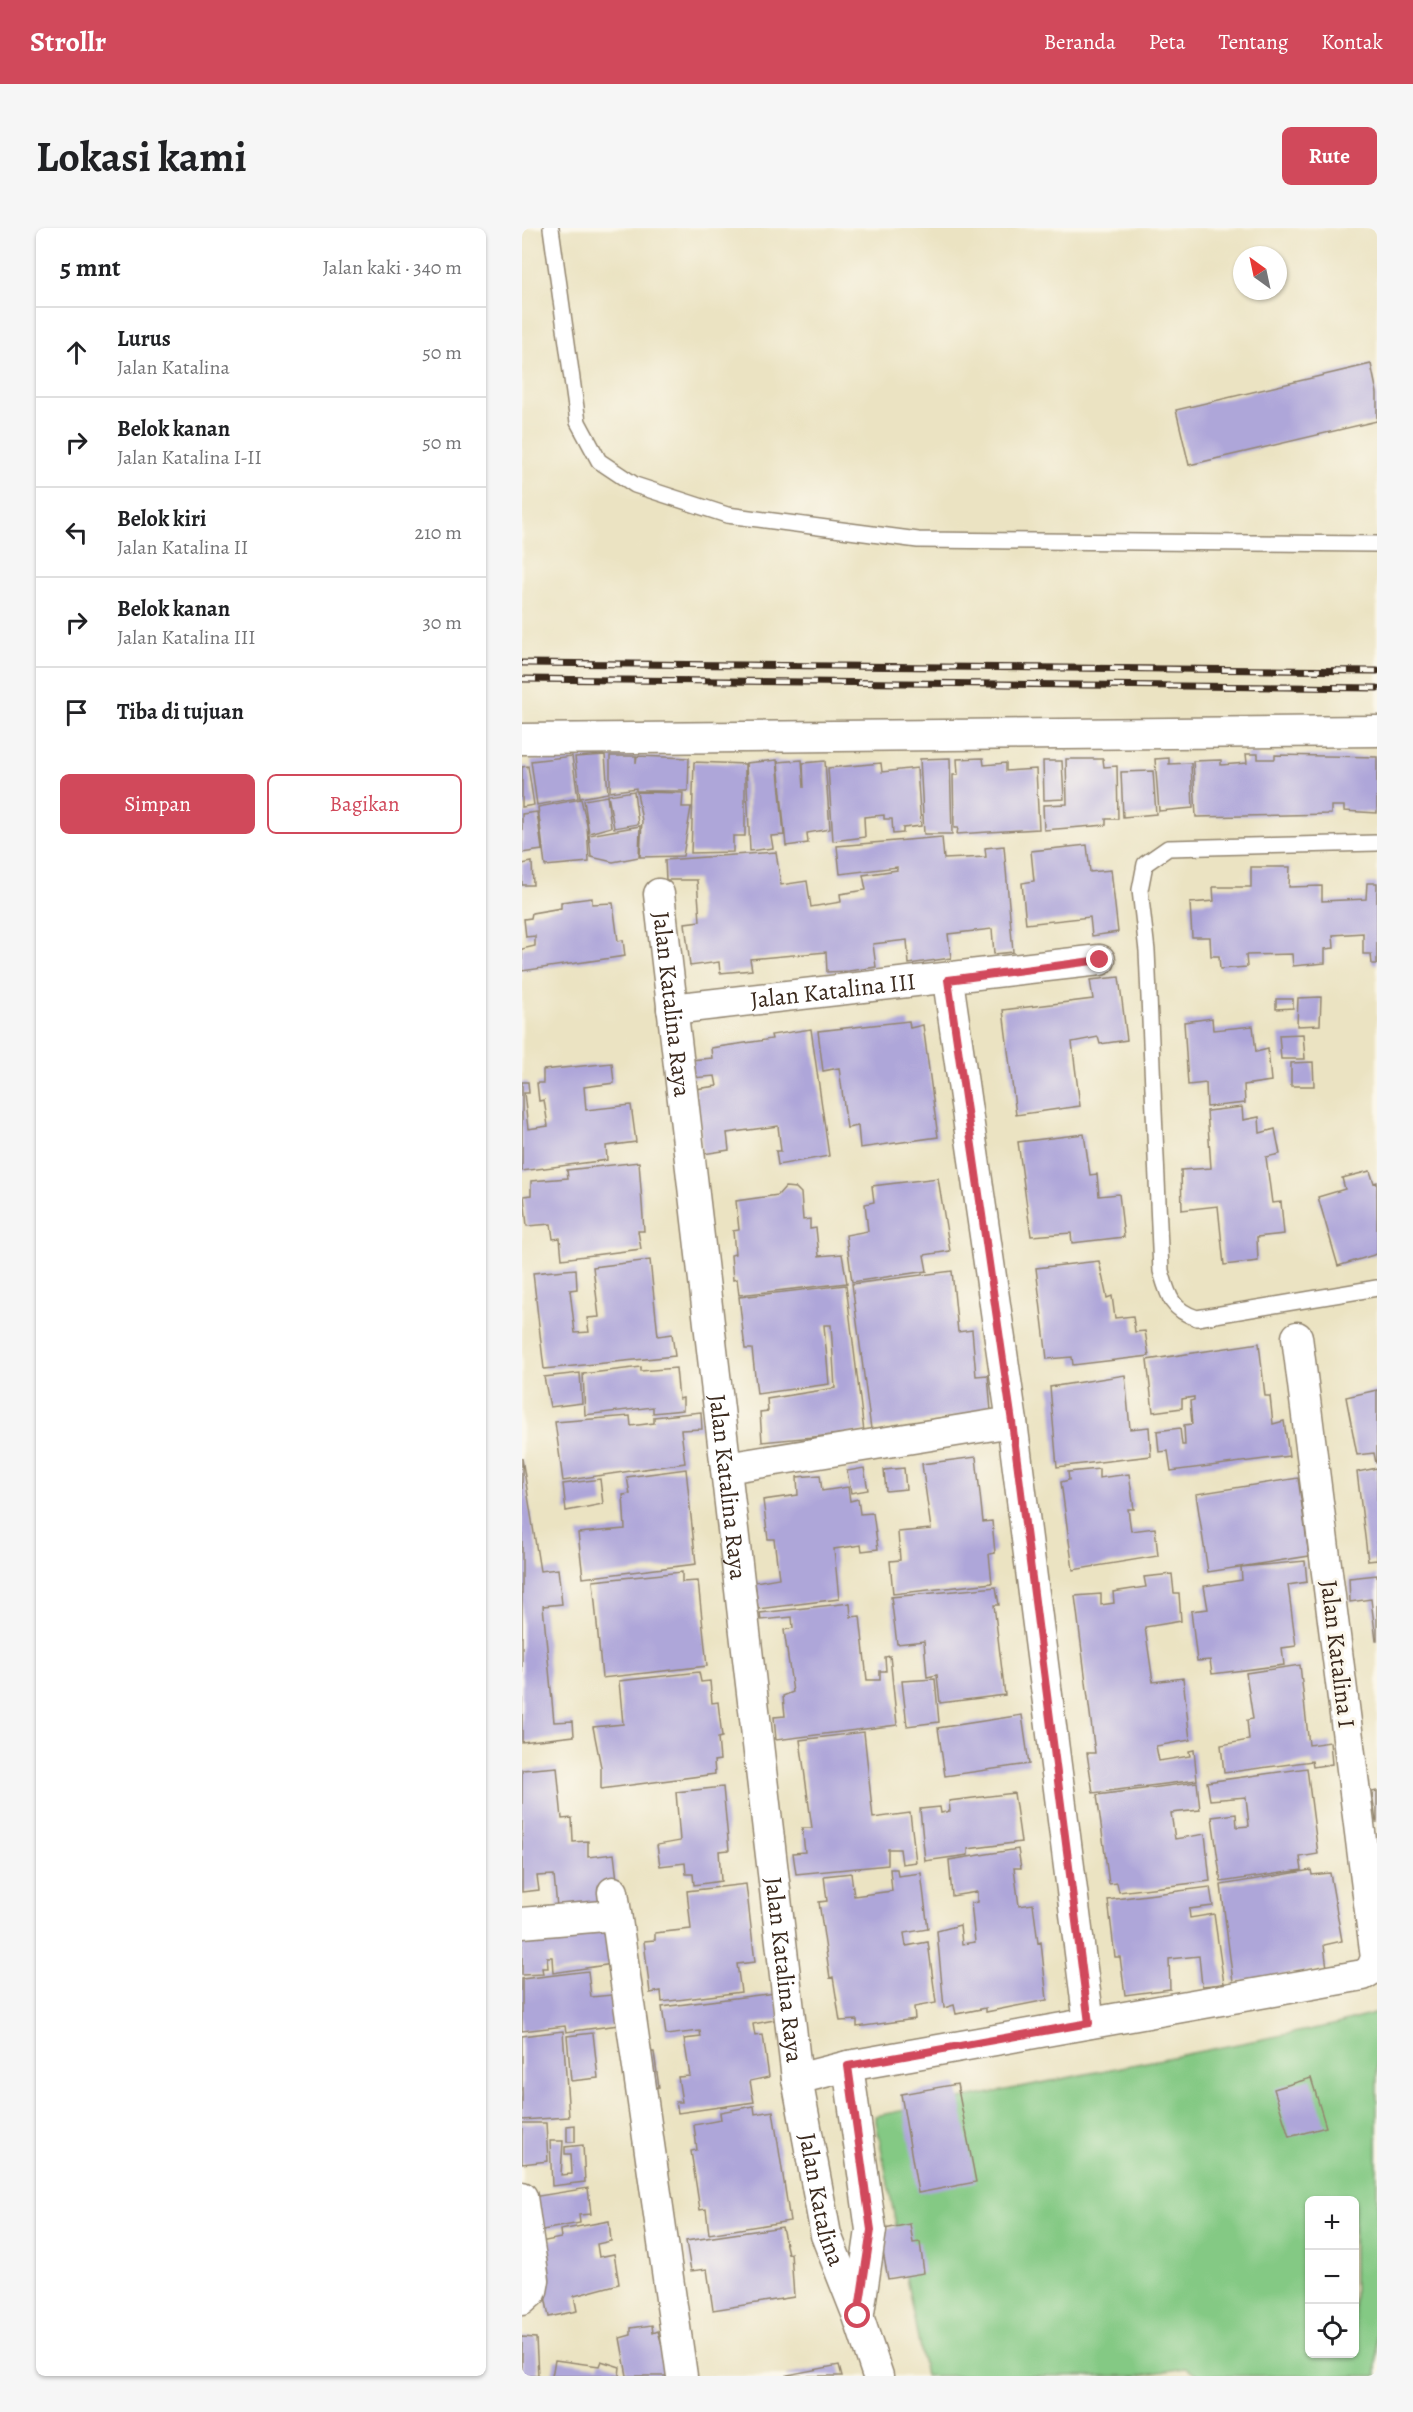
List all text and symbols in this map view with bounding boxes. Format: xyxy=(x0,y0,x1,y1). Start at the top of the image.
text: Strollr xyxy=(30,23,106,61)
text: Beranda xyxy=(1044,28,1116,56)
text: Peta xyxy=(1149,28,1185,56)
text: Tentang xyxy=(1218,28,1288,56)
text: Kontak xyxy=(1321,28,1383,56)
button: Rute xyxy=(1282,127,1377,185)
text: Lokasi kami xyxy=(36,128,247,185)
north arrow xyxy=(1233,246,1287,300)
text: 5 mnt xyxy=(60,250,121,285)
text: Jalan kaki · 340 m xyxy=(323,254,462,281)
text: Lurus xyxy=(117,324,171,354)
icon: ahead xyxy=(60,336,93,369)
text: 50 m xyxy=(422,339,462,366)
text: Jalan Katalina xyxy=(117,354,230,381)
text: Belok kanan xyxy=(117,414,230,444)
icon: right xyxy=(60,426,93,459)
text: 50 m xyxy=(422,429,462,456)
text: Jalan Katalina I-II xyxy=(117,444,262,471)
text: Belok kiri xyxy=(117,504,206,534)
icon: left xyxy=(60,516,93,549)
text: 210 m xyxy=(414,519,462,546)
text: Jalan Katalina II xyxy=(117,534,248,561)
text: Belok kanan xyxy=(117,594,230,624)
icon: right xyxy=(60,606,93,639)
text: 30 m xyxy=(422,609,462,636)
text: Jalan Katalina III xyxy=(117,624,255,651)
icon: arrive xyxy=(60,696,93,729)
text: Tiba di tujuan xyxy=(117,697,244,727)
button: Simpan xyxy=(60,774,255,834)
button: Bagikan xyxy=(267,774,462,834)
street label: Jalan Katalina Raya xyxy=(645,910,699,1100)
route end xyxy=(1086,946,1112,972)
street label: Jalan Katalina III xyxy=(749,965,917,1016)
street label: Jalan Katalina Raya xyxy=(701,1392,755,1582)
street label: Jalan Katalina I xyxy=(1313,1578,1363,1730)
street label: Jalan Katalina Raya xyxy=(758,1875,811,2065)
street label: Jalan Katalina xyxy=(791,2130,853,2271)
map controls xyxy=(1305,2196,1359,2358)
button: + xyxy=(1305,2196,1359,2250)
button: − xyxy=(1305,2250,1359,2304)
route start xyxy=(844,2302,870,2328)
button: locate xyxy=(1305,2304,1359,2358)

